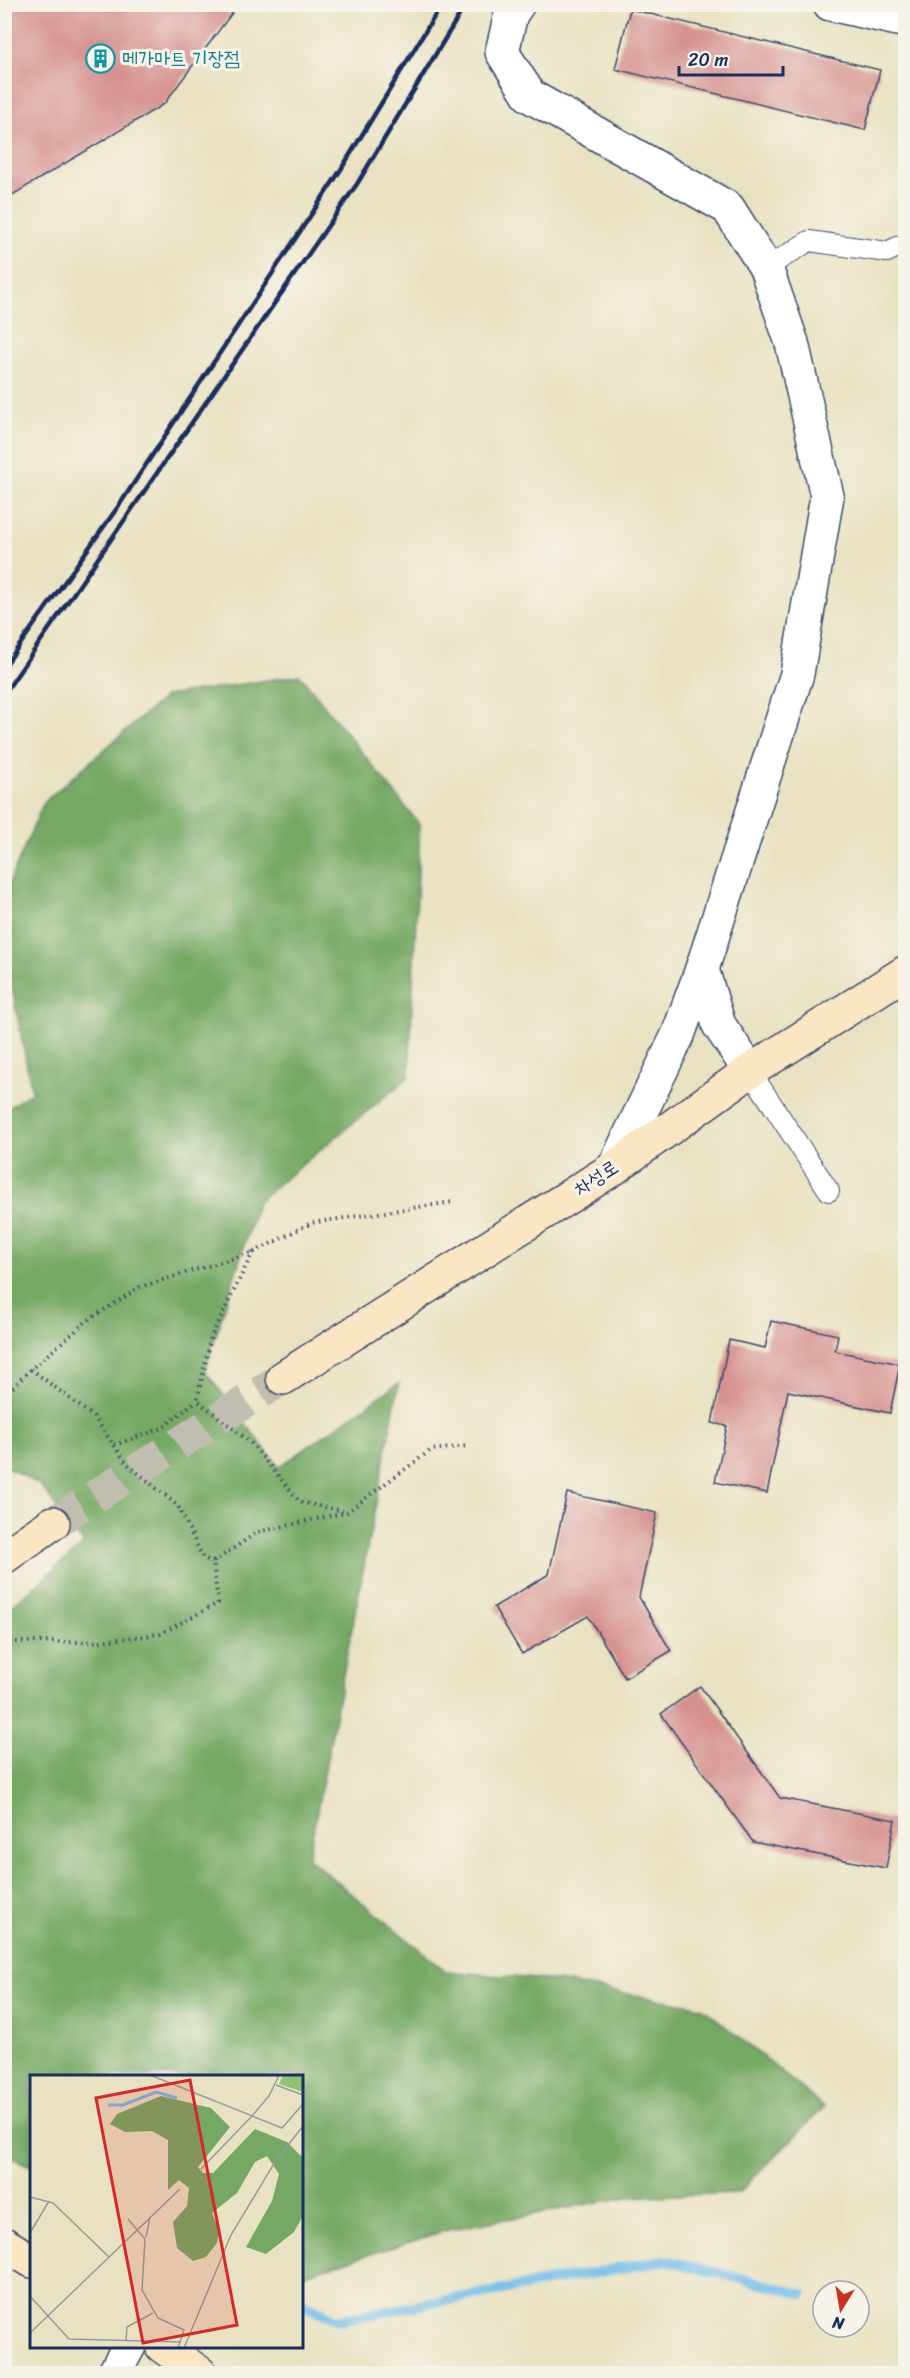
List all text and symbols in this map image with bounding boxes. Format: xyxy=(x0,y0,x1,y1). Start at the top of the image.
scale bar xyxy=(679,39,782,77)
place label: 메가마트 기장점 xyxy=(122,41,240,76)
building icon: 메가마트 기장점 xyxy=(85,42,117,74)
text: 20 m xyxy=(688,44,728,76)
street label: 차성로 xyxy=(566,1150,626,1206)
inset map xyxy=(30,2075,303,2348)
north arrow xyxy=(811,2279,871,2339)
text: N xyxy=(829,2308,847,2339)

